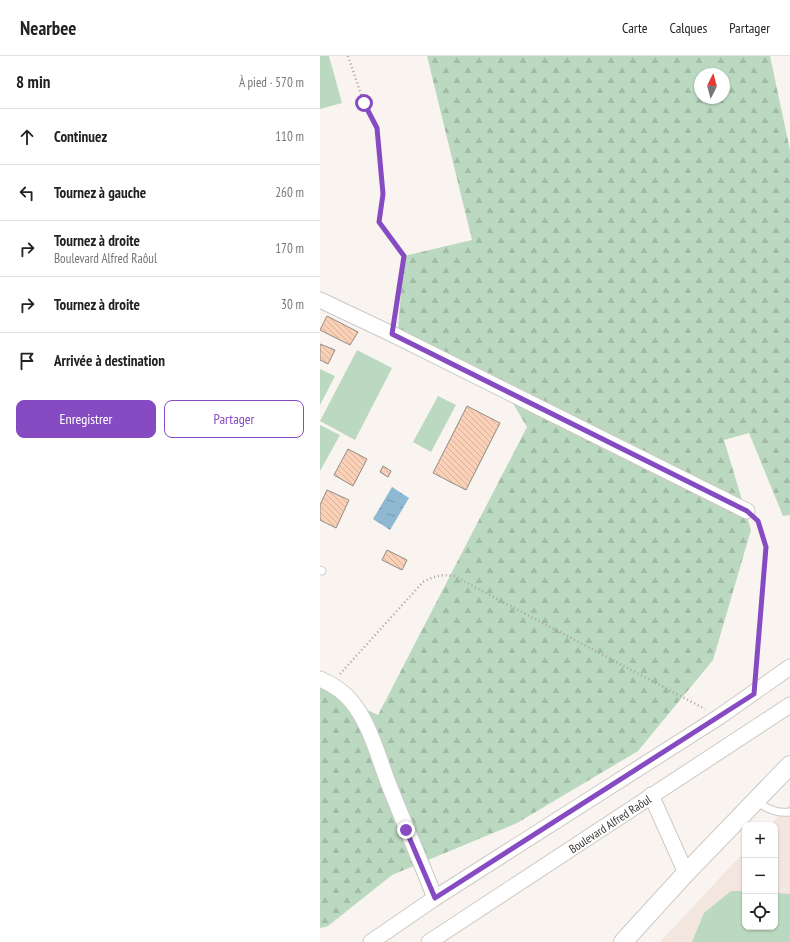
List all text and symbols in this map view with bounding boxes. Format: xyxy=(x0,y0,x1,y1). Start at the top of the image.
text: Nearbee xyxy=(20,16,77,40)
text: Carte xyxy=(622,19,647,37)
text: Calques xyxy=(669,19,707,37)
text: Partager xyxy=(729,19,770,37)
north arrow xyxy=(694,68,730,104)
text: 8 min xyxy=(16,71,50,93)
text: À pied · 570 m xyxy=(239,74,304,91)
route start xyxy=(355,94,373,112)
icon: ahead xyxy=(16,126,38,148)
text: Continuez xyxy=(54,127,107,146)
text: 110 m xyxy=(275,128,304,145)
icon: left xyxy=(16,182,38,204)
text: Tournez à gauche xyxy=(54,183,146,202)
text: 260 m xyxy=(275,184,304,201)
text: Tournez à droite xyxy=(54,231,140,250)
icon: right xyxy=(16,238,38,260)
text: 170 m xyxy=(275,240,304,257)
text: Boulevard Alfred Raôul xyxy=(54,250,157,267)
icon: right xyxy=(16,294,38,316)
text: Tournez à droite xyxy=(54,295,140,314)
text: 30 m xyxy=(281,296,304,313)
icon: arrive xyxy=(16,350,38,372)
text: Arrivée à destination xyxy=(54,351,165,370)
button: Enregistrer xyxy=(16,400,156,438)
button: Partager xyxy=(164,400,304,438)
street label: Boulevard Alfred Raôul xyxy=(566,791,654,856)
route end xyxy=(397,821,415,839)
map controls xyxy=(742,822,778,930)
button: + xyxy=(742,822,778,858)
button: − xyxy=(742,858,778,894)
button: locate xyxy=(742,894,778,930)

